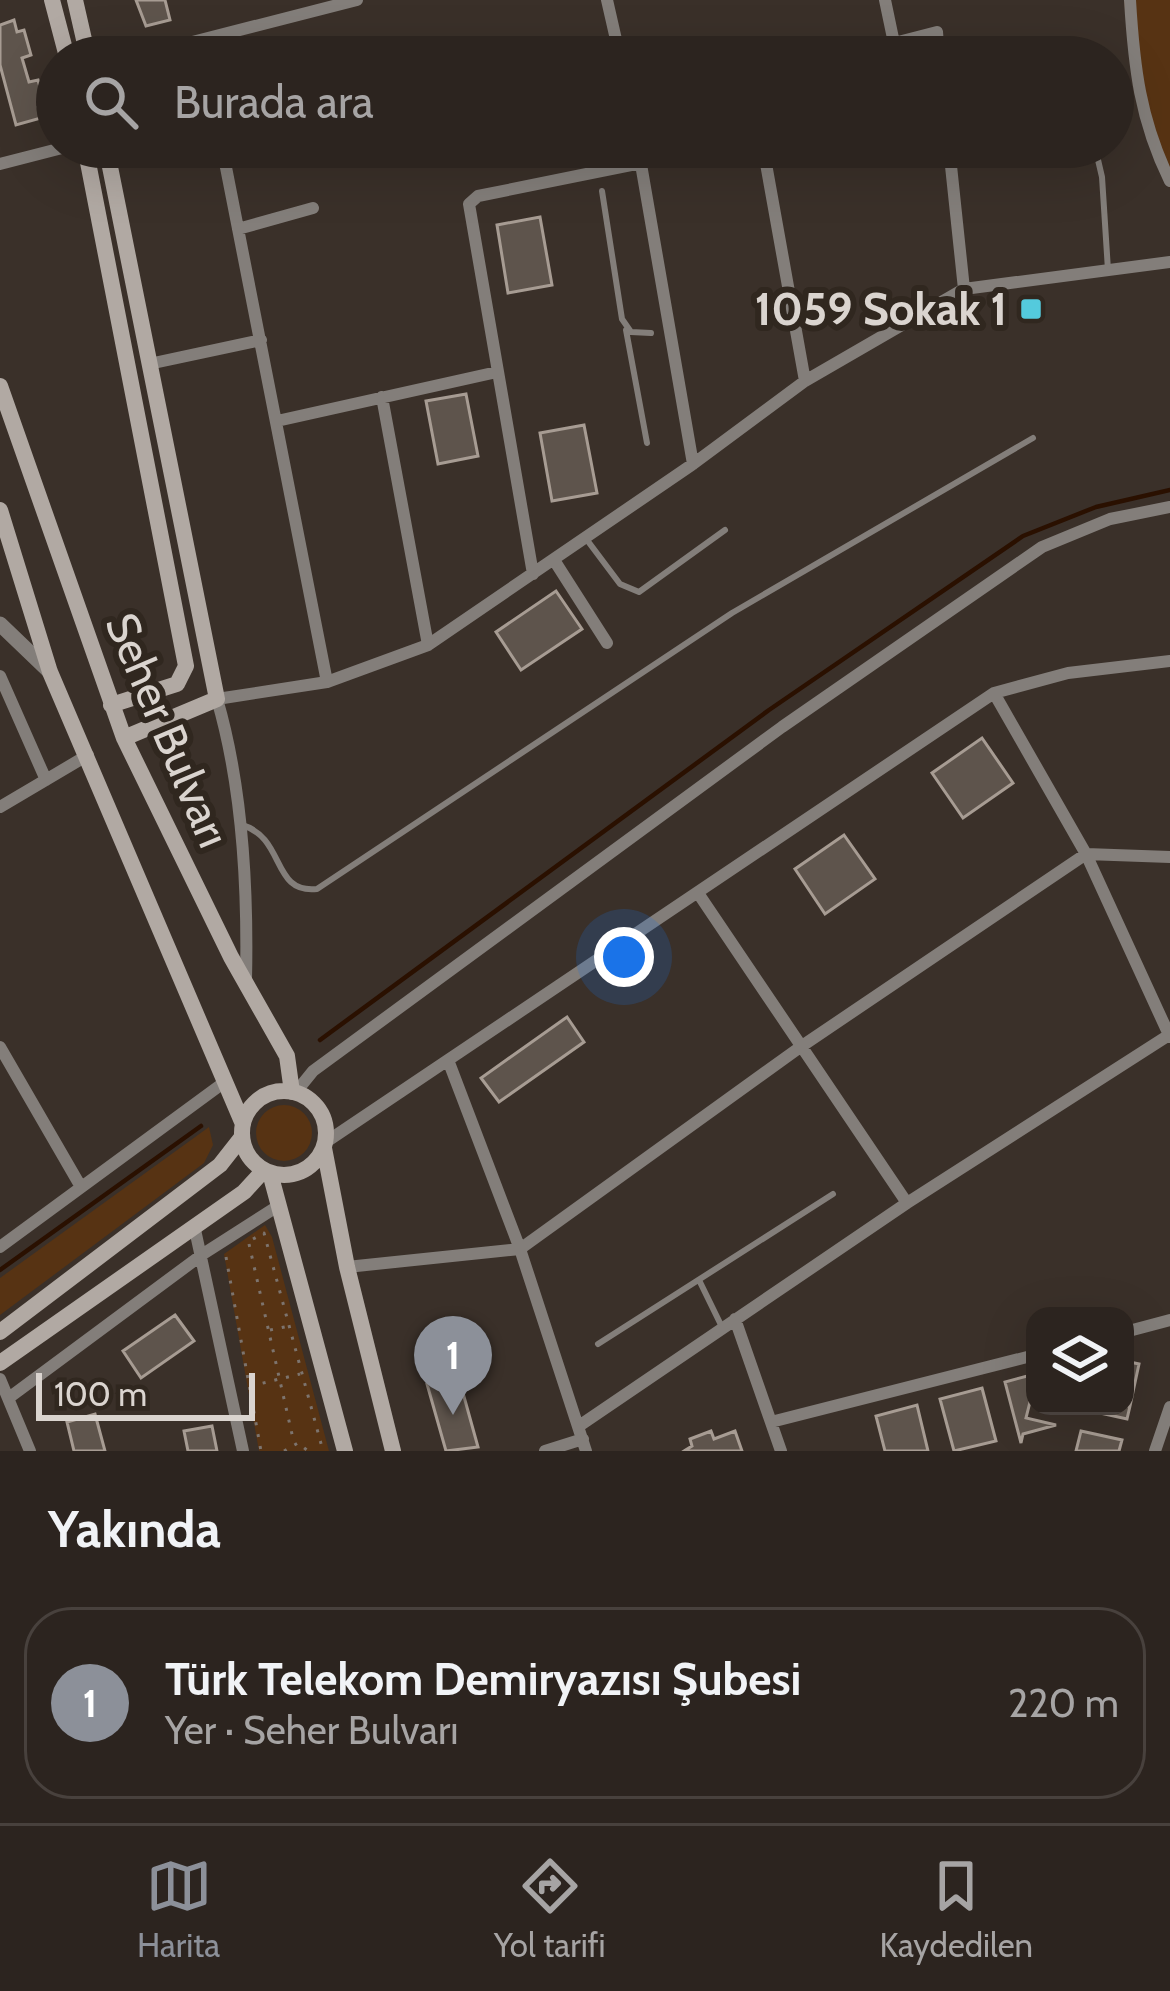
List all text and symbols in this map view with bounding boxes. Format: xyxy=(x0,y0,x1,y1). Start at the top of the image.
search box xyxy=(36,36,1134,168)
icon: search xyxy=(78,69,144,135)
text: Burada ara xyxy=(174,75,374,129)
place label: 1059 Sokak 1 xyxy=(755,282,1007,336)
marker: 1059 Sokak 1 xyxy=(1018,296,1044,322)
street label: Seher Bulvarı xyxy=(95,605,241,855)
your location xyxy=(594,927,654,987)
map controls xyxy=(1026,1307,1134,1415)
button: layers xyxy=(1026,1307,1134,1415)
pin: 1 xyxy=(414,1316,492,1415)
scale bar xyxy=(36,1367,255,1420)
text: 100 m xyxy=(54,1374,147,1414)
text: Yakında xyxy=(48,1498,221,1560)
text: Türk Telekom Demiryazısı Şubesi xyxy=(165,1652,801,1706)
text: 1 xyxy=(83,1679,97,1727)
text: 220 m xyxy=(1008,1679,1119,1727)
text: Yer · Seher Bulvarı xyxy=(165,1706,459,1754)
tab: Harita xyxy=(137,1853,220,1965)
tab: Yol tarifi xyxy=(494,1853,606,1965)
tab: Kaydedilen xyxy=(879,1853,1033,1965)

